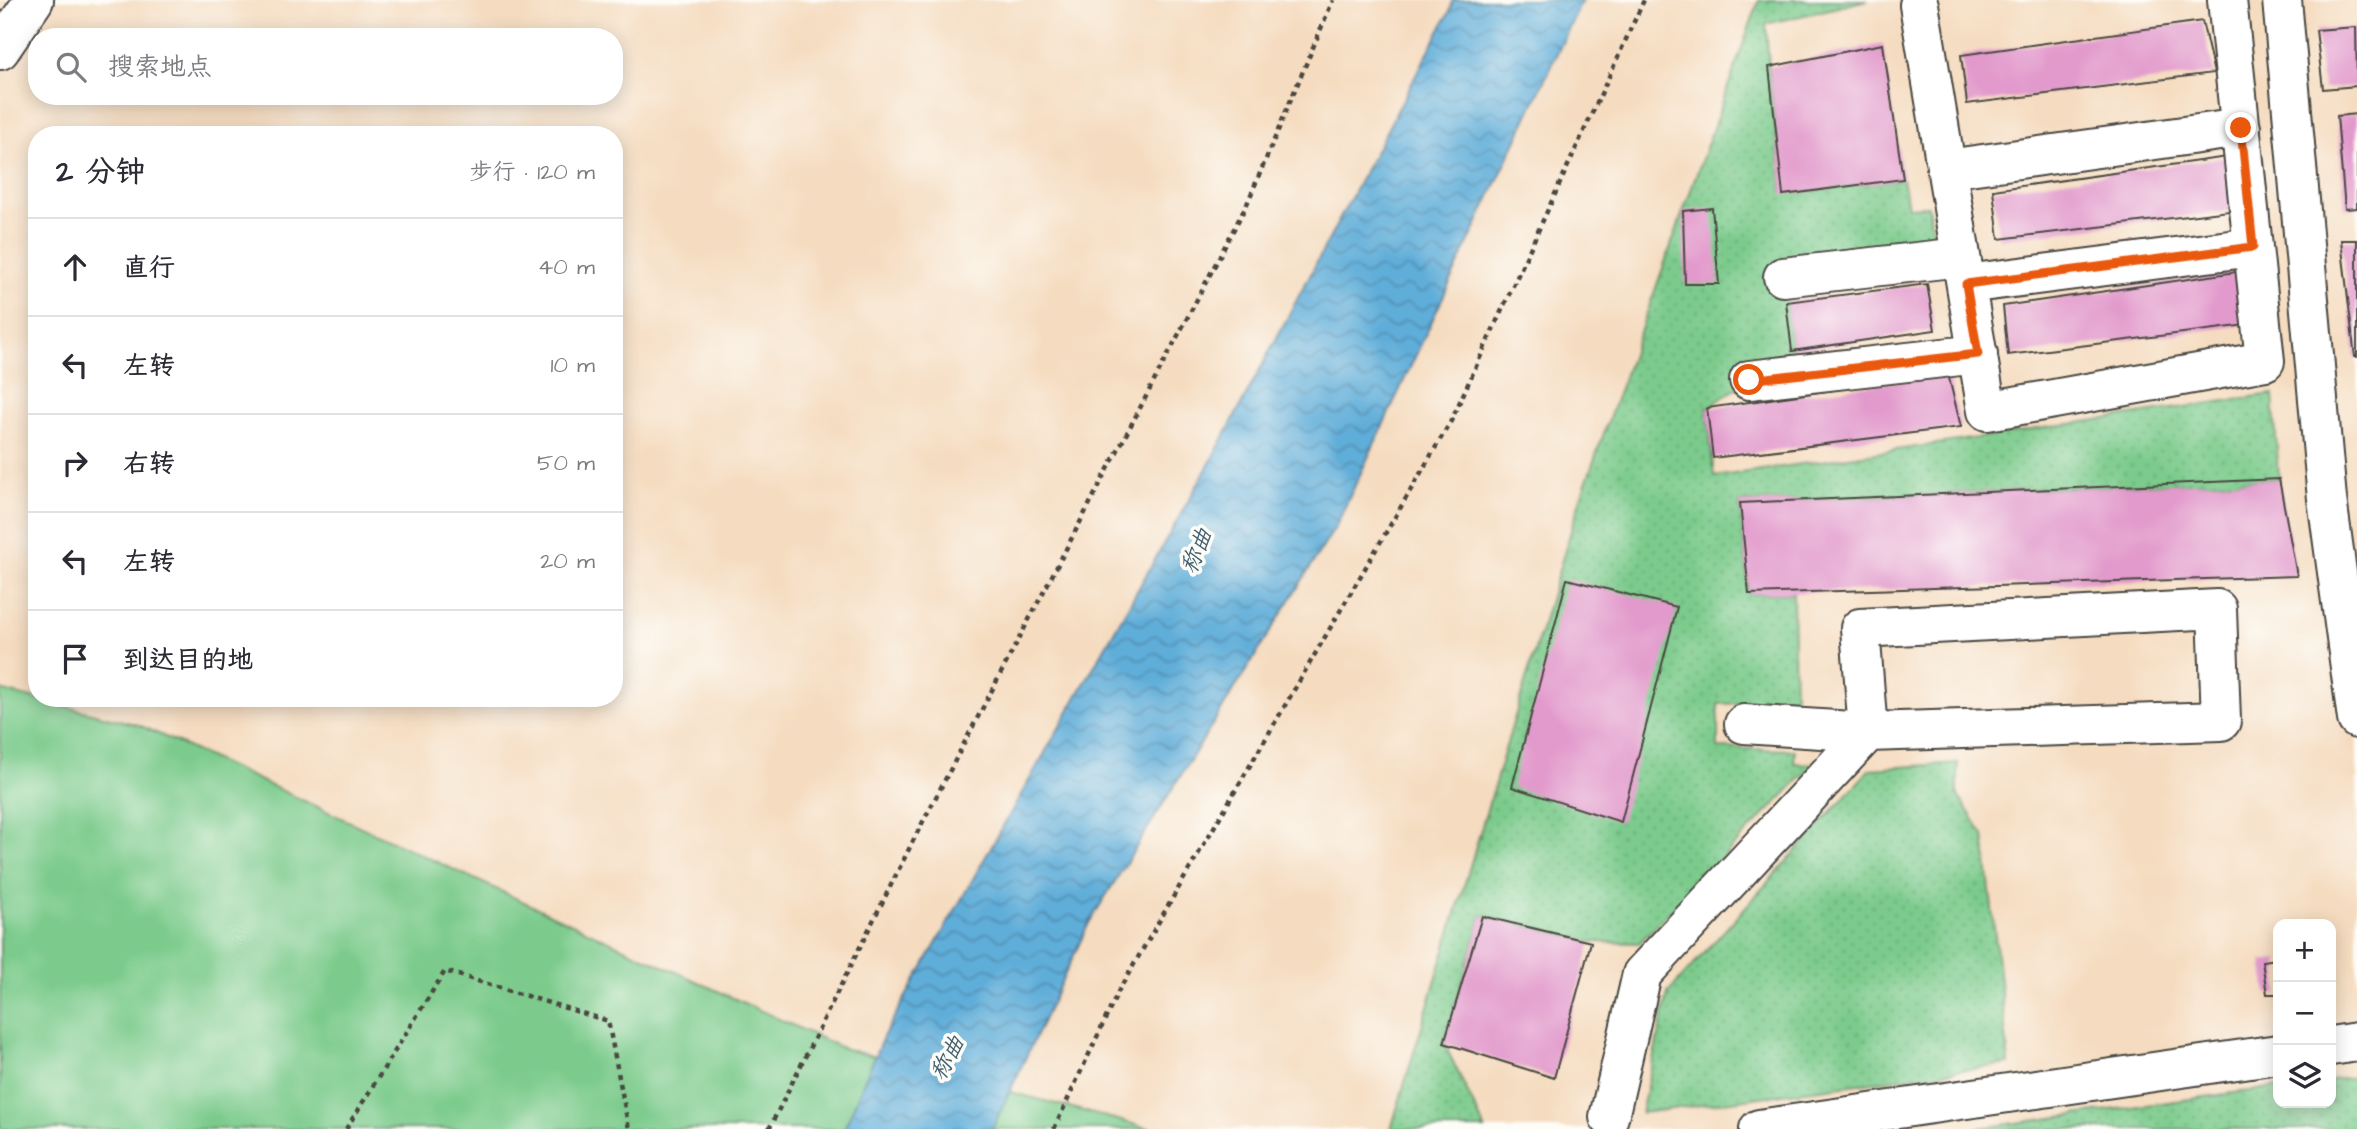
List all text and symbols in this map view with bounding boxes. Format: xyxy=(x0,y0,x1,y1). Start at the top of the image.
search box xyxy=(28,28,623,105)
icon: search xyxy=(52,48,90,86)
text: 搜索地点 xyxy=(108,49,212,85)
route end xyxy=(2225,112,2256,143)
text: 2 分钟 xyxy=(56,151,145,193)
text: 步行 · 120 m xyxy=(470,156,595,188)
icon: ahead xyxy=(56,248,94,286)
text: 直行 xyxy=(123,250,175,286)
text: 40 m xyxy=(538,251,595,283)
icon: left xyxy=(56,346,94,384)
text: 左转 xyxy=(123,348,175,384)
text: 10 m xyxy=(550,349,595,381)
route start xyxy=(1733,364,1764,395)
icon: right xyxy=(56,444,94,482)
text: 右转 xyxy=(123,446,175,482)
text: 50 m xyxy=(537,447,595,479)
water label: 称曲 xyxy=(1173,523,1221,578)
icon: left xyxy=(56,542,94,580)
text: 左转 xyxy=(123,544,175,580)
text: 20 m xyxy=(540,545,595,577)
icon: arrive xyxy=(56,640,94,678)
text: 到达目的地 xyxy=(123,642,253,678)
map controls xyxy=(2273,919,2336,1108)
button: + xyxy=(2273,919,2336,982)
button: − xyxy=(2273,982,2336,1045)
water label: 称曲 xyxy=(923,1029,974,1086)
button: layers xyxy=(2273,1045,2336,1108)

